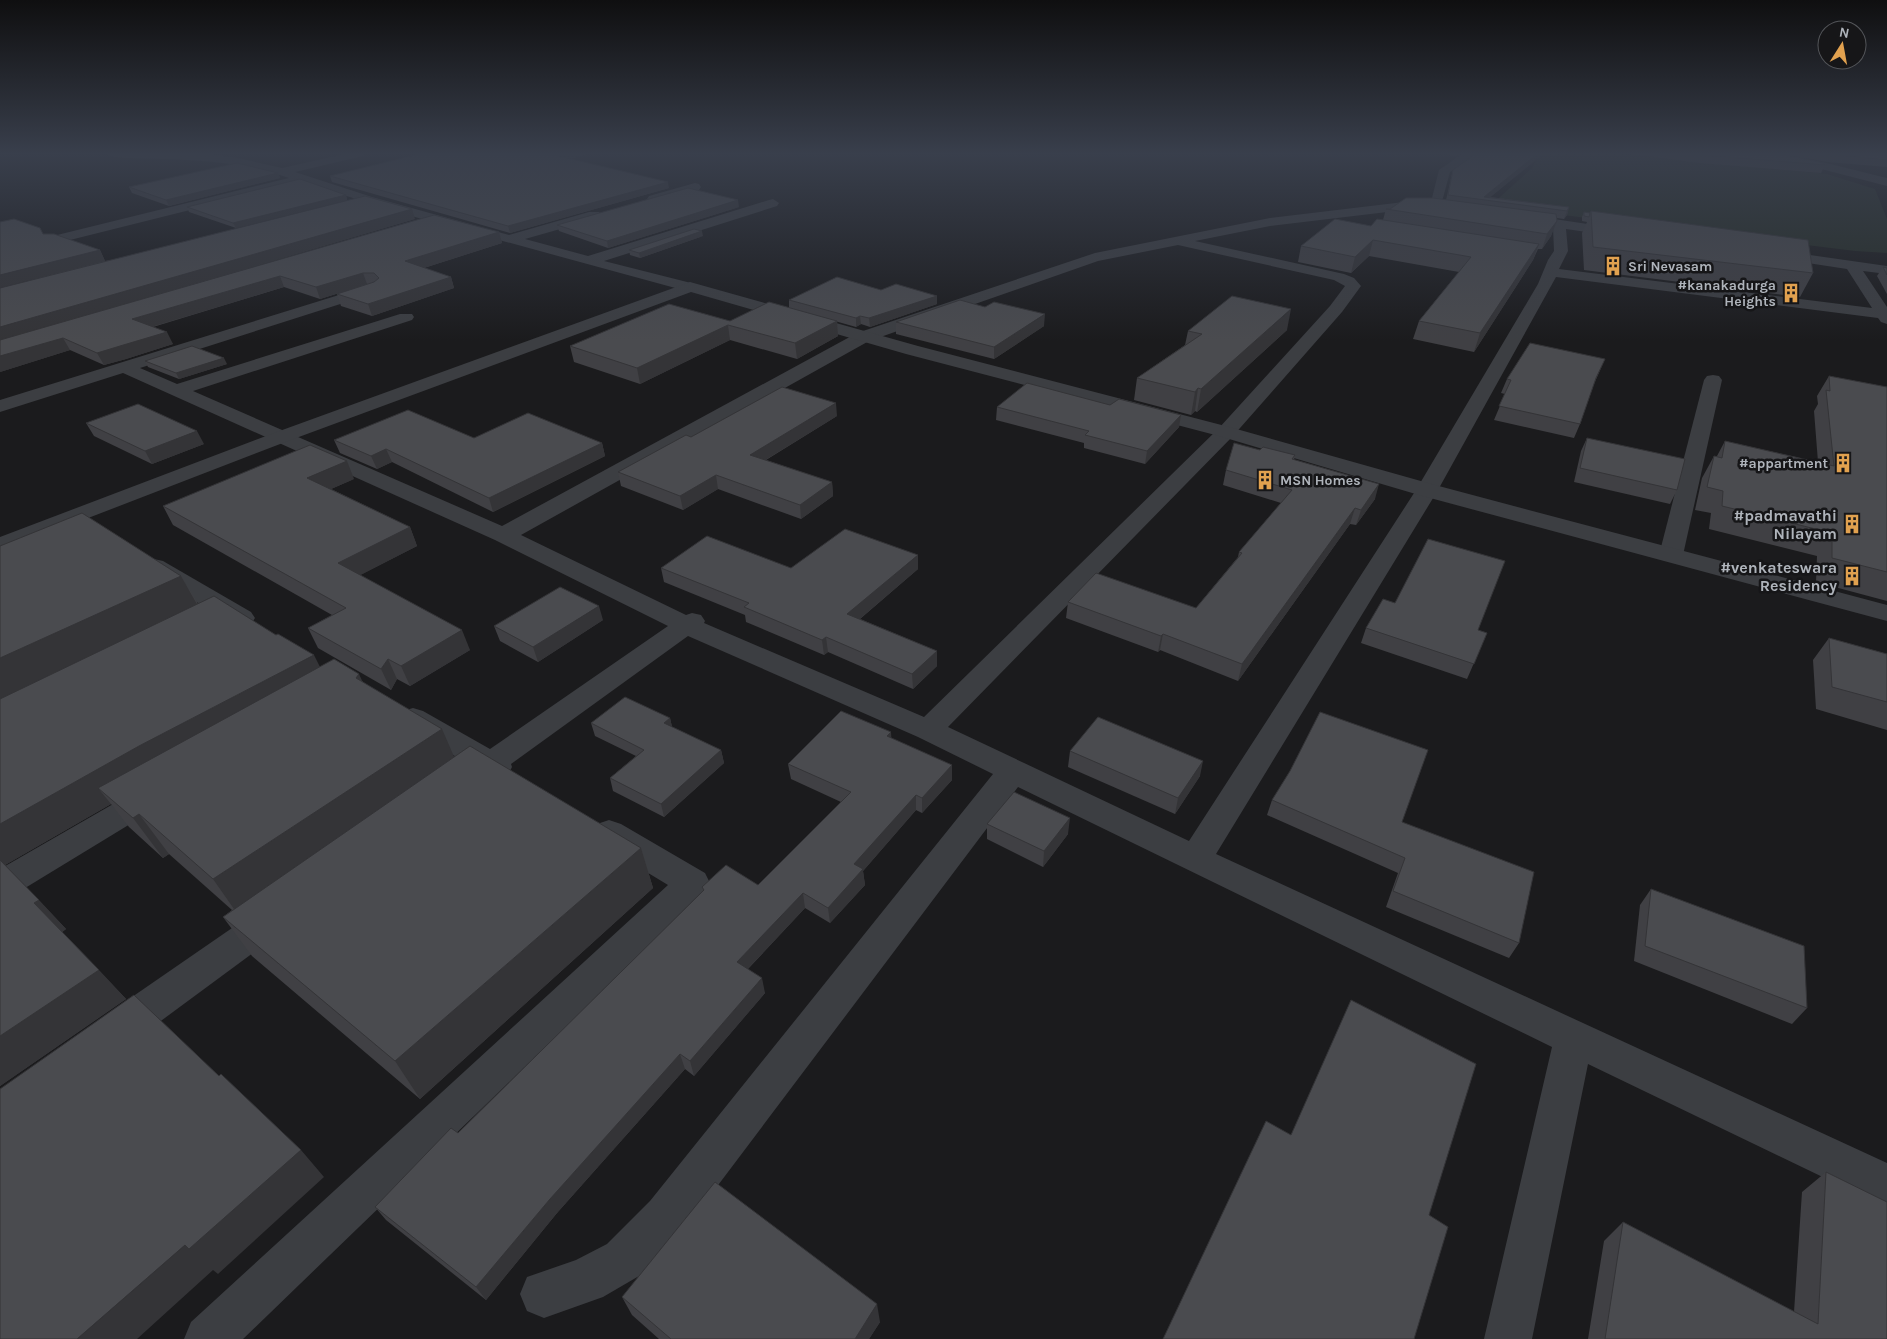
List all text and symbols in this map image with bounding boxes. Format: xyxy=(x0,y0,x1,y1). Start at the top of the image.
north arrow xyxy=(1817,20,1867,70)
text: N xyxy=(1838,23,1851,42)
building icon: Sri Nevasam xyxy=(1602,255,1624,277)
place label: Sri Nevasam xyxy=(1628,258,1712,275)
place label: #kanakadurga Heights xyxy=(1678,277,1776,310)
building icon: #kanakadurga Heights xyxy=(1780,282,1802,304)
building icon: #appartment xyxy=(1832,452,1854,474)
place label: #appartment xyxy=(1739,455,1828,472)
building icon: MSN Homes xyxy=(1254,469,1276,491)
place label: MSN Homes xyxy=(1280,472,1361,489)
place label: #padmavathi Nilayam xyxy=(1733,506,1837,543)
building icon: #padmavathi Nilayam xyxy=(1841,513,1863,535)
place label: #venkateswara Residency xyxy=(1720,558,1837,595)
building icon: #venkateswara Residency xyxy=(1841,565,1863,587)

